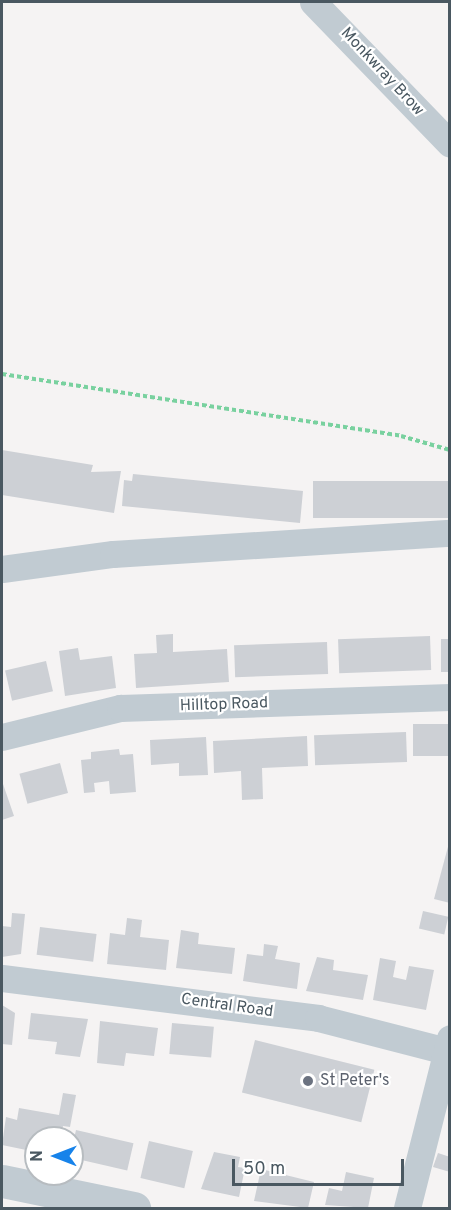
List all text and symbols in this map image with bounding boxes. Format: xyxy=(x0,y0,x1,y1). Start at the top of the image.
street label: Monkwray Brow xyxy=(336,24,428,120)
street label: Hilltop Road xyxy=(180,694,268,716)
street label: Central Road xyxy=(180,990,274,1022)
place label: St Peter's xyxy=(320,1071,390,1091)
marker: St Peter's xyxy=(301,1074,315,1088)
north arrow xyxy=(24,1126,84,1186)
scale bar xyxy=(235,1147,408,1185)
text: N xyxy=(28,1150,48,1162)
text: 50 m xyxy=(243,1158,285,1181)

